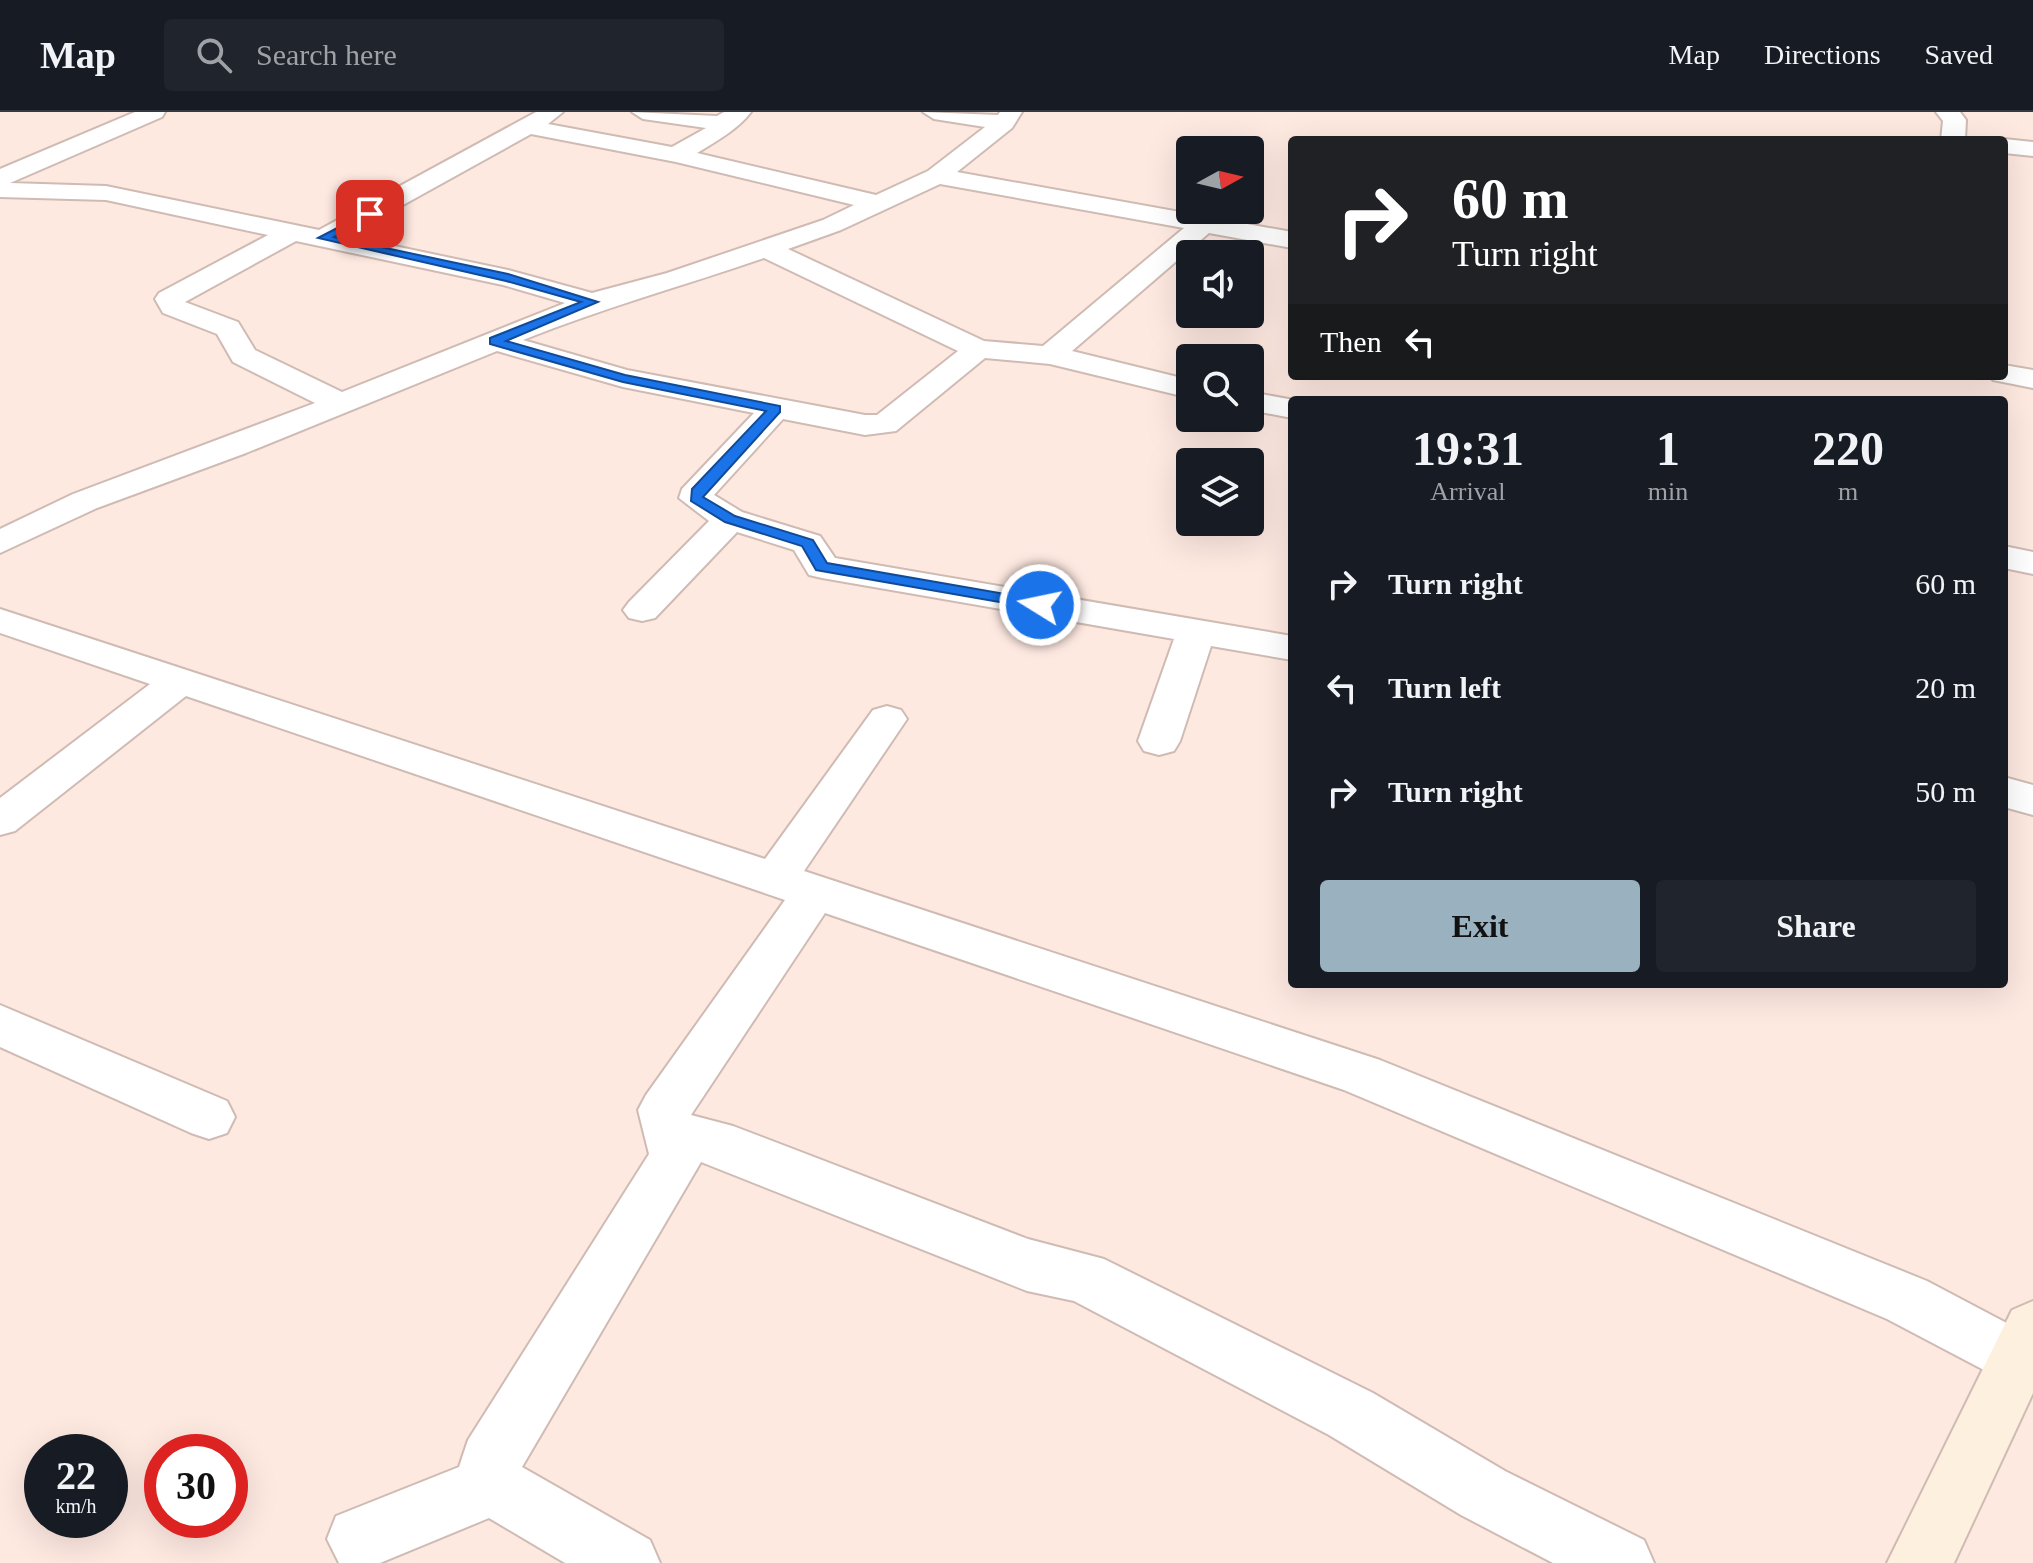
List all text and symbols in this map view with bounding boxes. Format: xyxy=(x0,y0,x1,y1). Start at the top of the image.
search box xyxy=(164,19,724,91)
icon: search xyxy=(192,33,236,77)
text: Map xyxy=(40,34,116,76)
text: Search here xyxy=(256,38,397,71)
text: Map xyxy=(1669,39,1720,70)
text: Directions xyxy=(1764,39,1881,70)
text: Saved xyxy=(1925,39,1993,70)
north arrow xyxy=(1176,136,1264,224)
map controls xyxy=(1176,136,1264,536)
icon: right xyxy=(1320,168,1424,272)
text: 60 m xyxy=(1452,168,1569,230)
pin xyxy=(336,180,404,248)
icon: arrive xyxy=(348,192,392,236)
text: Turn right xyxy=(1452,234,1598,274)
button: sound xyxy=(1176,240,1264,328)
icon: left xyxy=(1398,320,1442,364)
text: Then xyxy=(1320,325,1382,358)
button: search xyxy=(1176,344,1264,432)
text: 19:31 xyxy=(1412,422,1524,475)
text: 1 xyxy=(1656,422,1680,475)
text: 220 xyxy=(1812,422,1884,475)
button: layers xyxy=(1176,448,1264,536)
text: Arrival xyxy=(1430,477,1505,506)
text: min xyxy=(1648,477,1688,506)
text: m xyxy=(1838,477,1858,506)
icon: right xyxy=(1320,562,1364,606)
position arrow xyxy=(998,563,1082,647)
text: Turn right xyxy=(1388,567,1523,600)
text: 60 m xyxy=(1915,567,1976,600)
icon: left xyxy=(1320,666,1364,710)
text: Turn left xyxy=(1388,671,1501,704)
text: 20 m xyxy=(1915,671,1976,704)
icon: right xyxy=(1320,770,1364,814)
text: Turn right xyxy=(1388,775,1523,808)
text: 50 m xyxy=(1915,775,1976,808)
button: Exit xyxy=(1320,880,1640,972)
button: Share xyxy=(1656,880,1976,972)
speed limit sign: 30 xyxy=(144,1434,248,1538)
text: 22 xyxy=(56,1453,96,1498)
text: km/h xyxy=(55,1495,97,1517)

